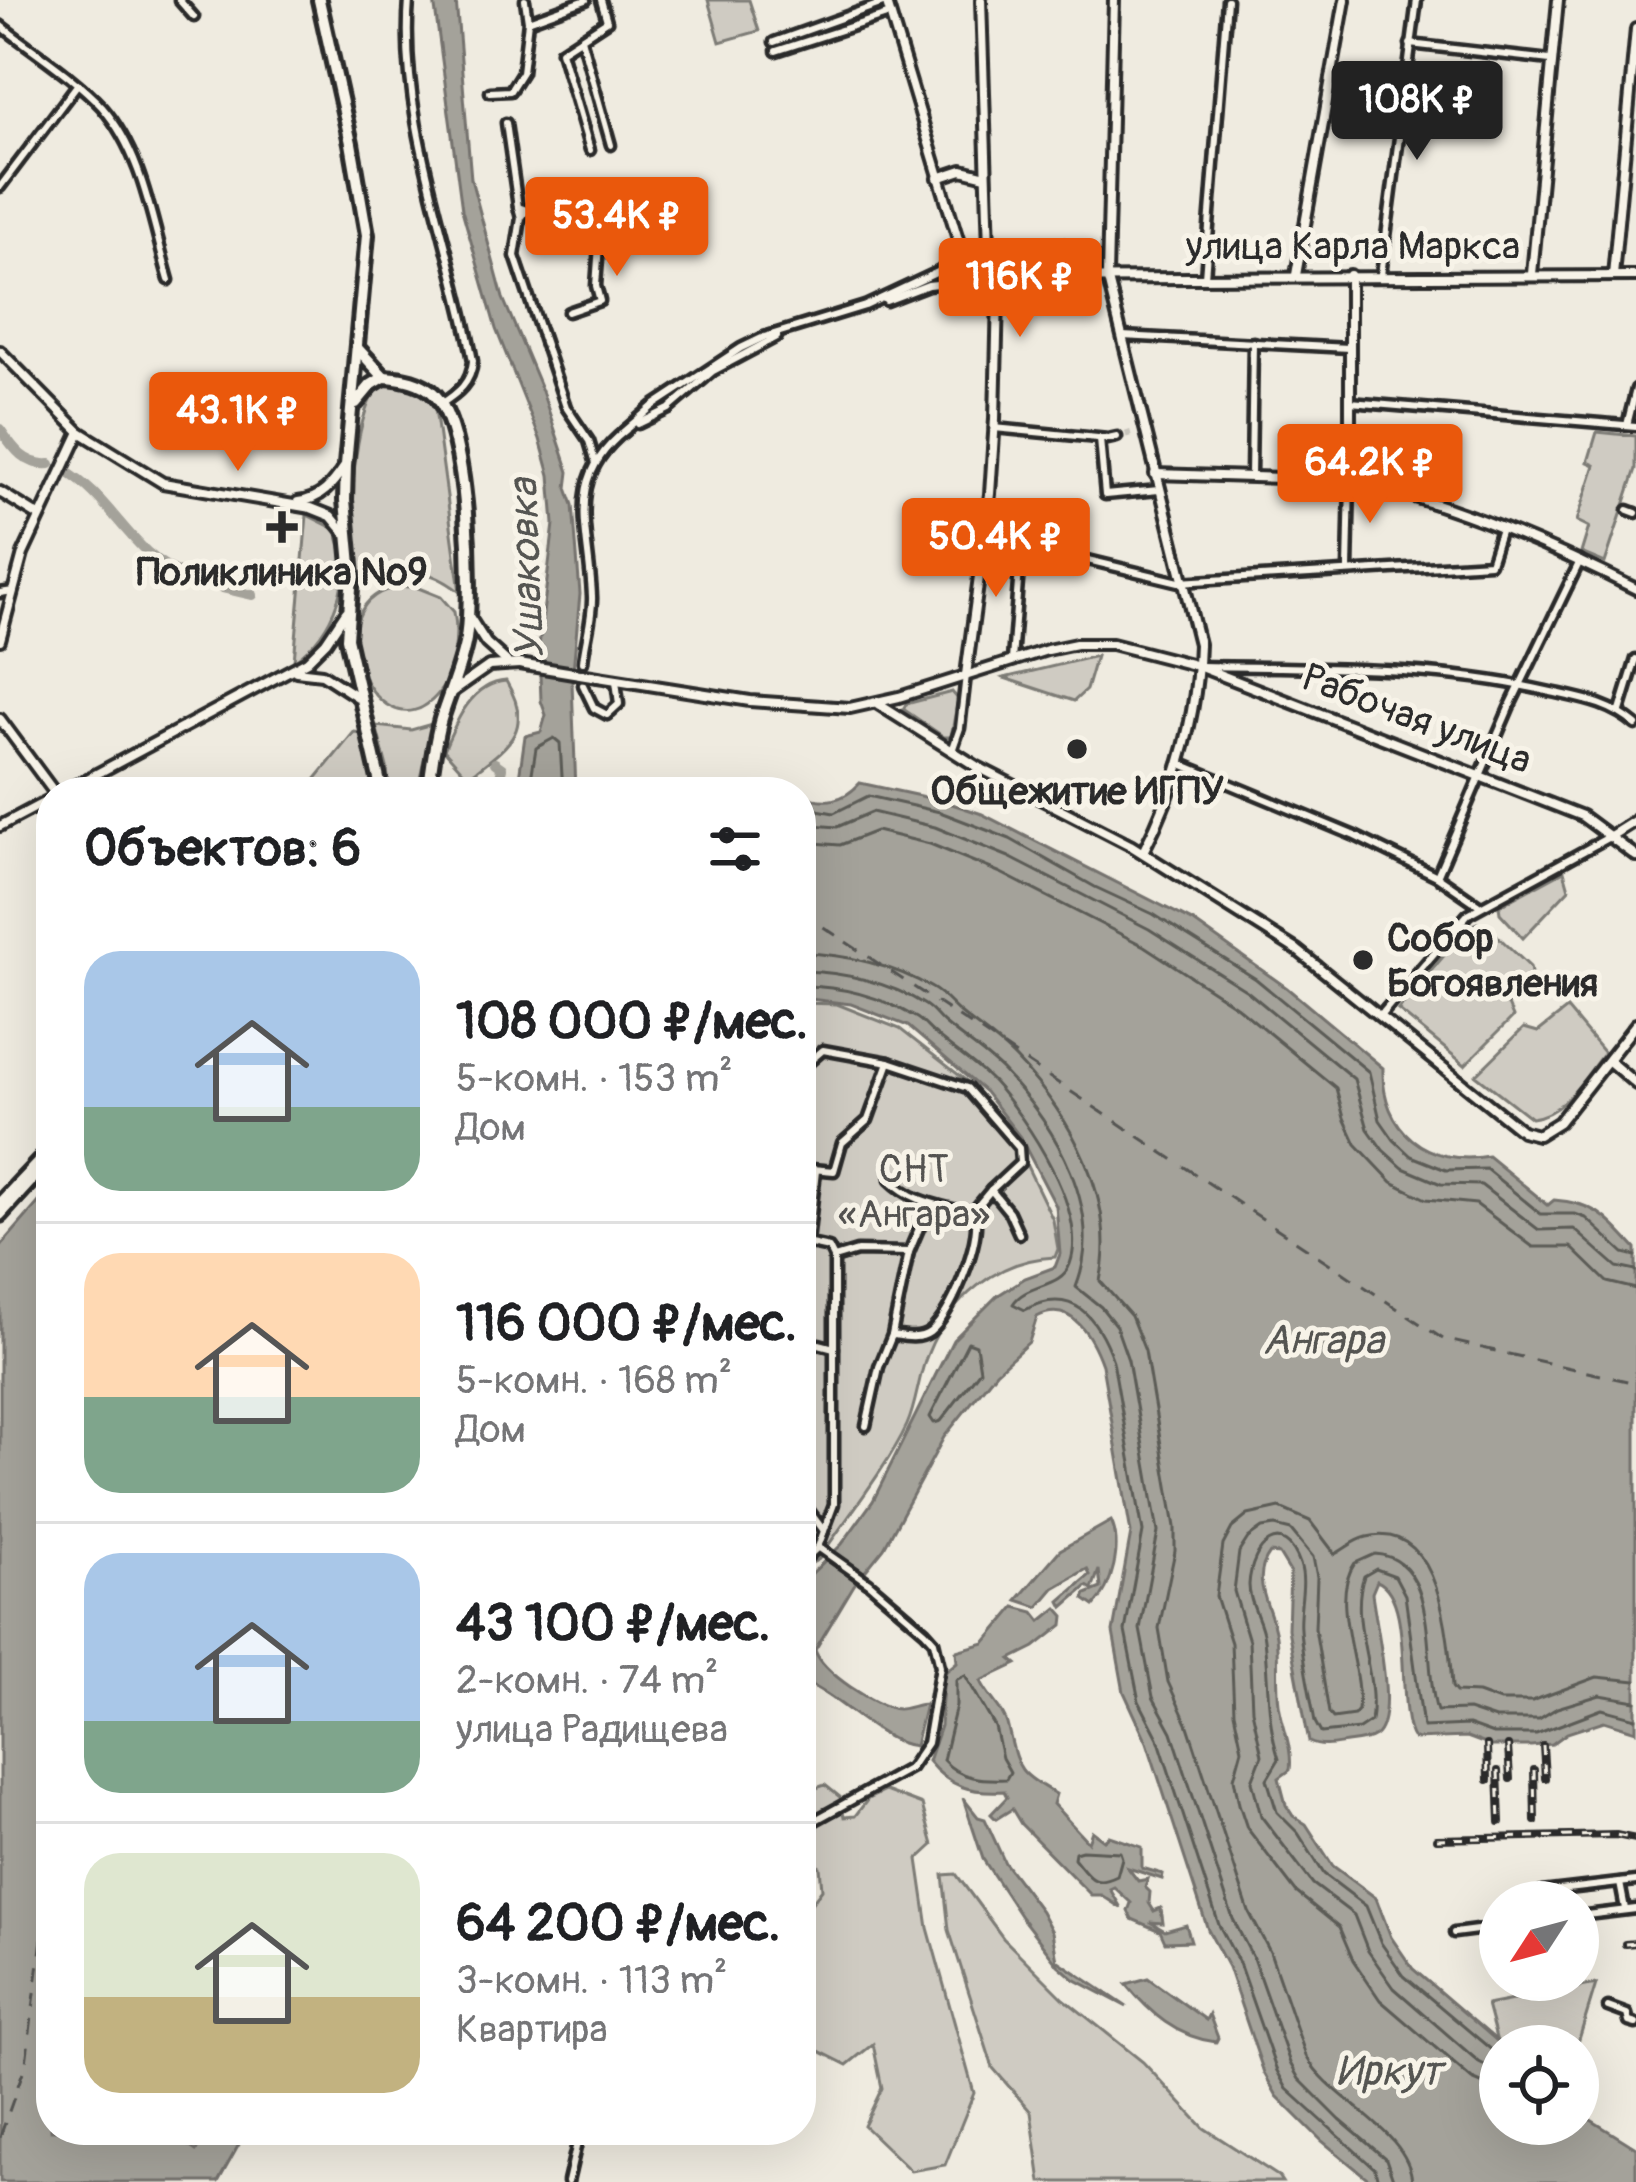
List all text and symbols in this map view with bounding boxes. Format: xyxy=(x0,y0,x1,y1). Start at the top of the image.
pin: 108K ₽ xyxy=(1319,61,1515,163)
text: 108K ₽ xyxy=(1359,75,1475,124)
pin: 53.4K ₽ xyxy=(506,177,728,279)
text: 53.4K ₽ xyxy=(552,191,682,240)
street label: улица Карла Маркса xyxy=(1185,222,1520,271)
pin: 116K ₽ xyxy=(922,238,1118,340)
text: 116K ₽ xyxy=(966,252,1074,301)
pin: 43.1K ₽ xyxy=(127,372,349,474)
text: 43.1K ₽ xyxy=(176,386,300,435)
pin: 64.2K ₽ xyxy=(1259,424,1481,526)
text: 64.2K ₽ xyxy=(1304,438,1436,487)
water label: Ушаковка xyxy=(498,475,556,660)
pin: 50.4K ₽ xyxy=(885,498,1107,600)
marker: Поликлиника №9 xyxy=(266,511,298,543)
text: 50.4K ₽ xyxy=(929,512,1063,561)
place label: Поликлиника №9 xyxy=(136,548,428,597)
street label: Рабочая улица xyxy=(1296,653,1538,785)
marker: Общежитие ИГПУ xyxy=(1064,736,1090,762)
place label: Общежитие ИГПУ xyxy=(930,767,1224,816)
icon: filters xyxy=(702,816,768,882)
text: Объектов: 6 xyxy=(84,817,361,881)
place label: Собор Богоявления xyxy=(1387,914,1598,1008)
marker: Собор Богоявления xyxy=(1350,947,1376,973)
text: 108 000 ₽/мес. xyxy=(456,990,808,1054)
icon: home xyxy=(180,999,324,1143)
text: 5-комн. · 153 m² xyxy=(456,1054,733,1103)
text: Дом xyxy=(456,1103,526,1152)
park label: СНТ «Ангара» xyxy=(838,1145,990,1239)
text: 116 000 ₽/мес. xyxy=(456,1292,797,1356)
icon: home xyxy=(180,1301,324,1445)
water label: Ангара xyxy=(1262,1315,1386,1367)
text: 5-комн. · 168 m² xyxy=(456,1356,732,1405)
text: Дом xyxy=(456,1405,526,1454)
text: 43 100 ₽/мес. xyxy=(456,1592,771,1656)
icon: home xyxy=(180,1601,324,1745)
text: 2-комн. · 74 m² xyxy=(456,1656,718,1705)
text: улица Радищева xyxy=(456,1705,728,1754)
north arrow xyxy=(1479,1881,1599,2001)
map controls xyxy=(1479,1881,1599,2145)
text: 64 200 ₽/мес. xyxy=(456,1892,780,1956)
icon: home xyxy=(180,1901,324,2045)
text: 3-комн. · 113 m² xyxy=(456,1956,727,2005)
text: Квартира xyxy=(456,2005,608,2054)
button: locate xyxy=(1479,2025,1599,2145)
water label: Иркут xyxy=(1336,2046,1447,2098)

